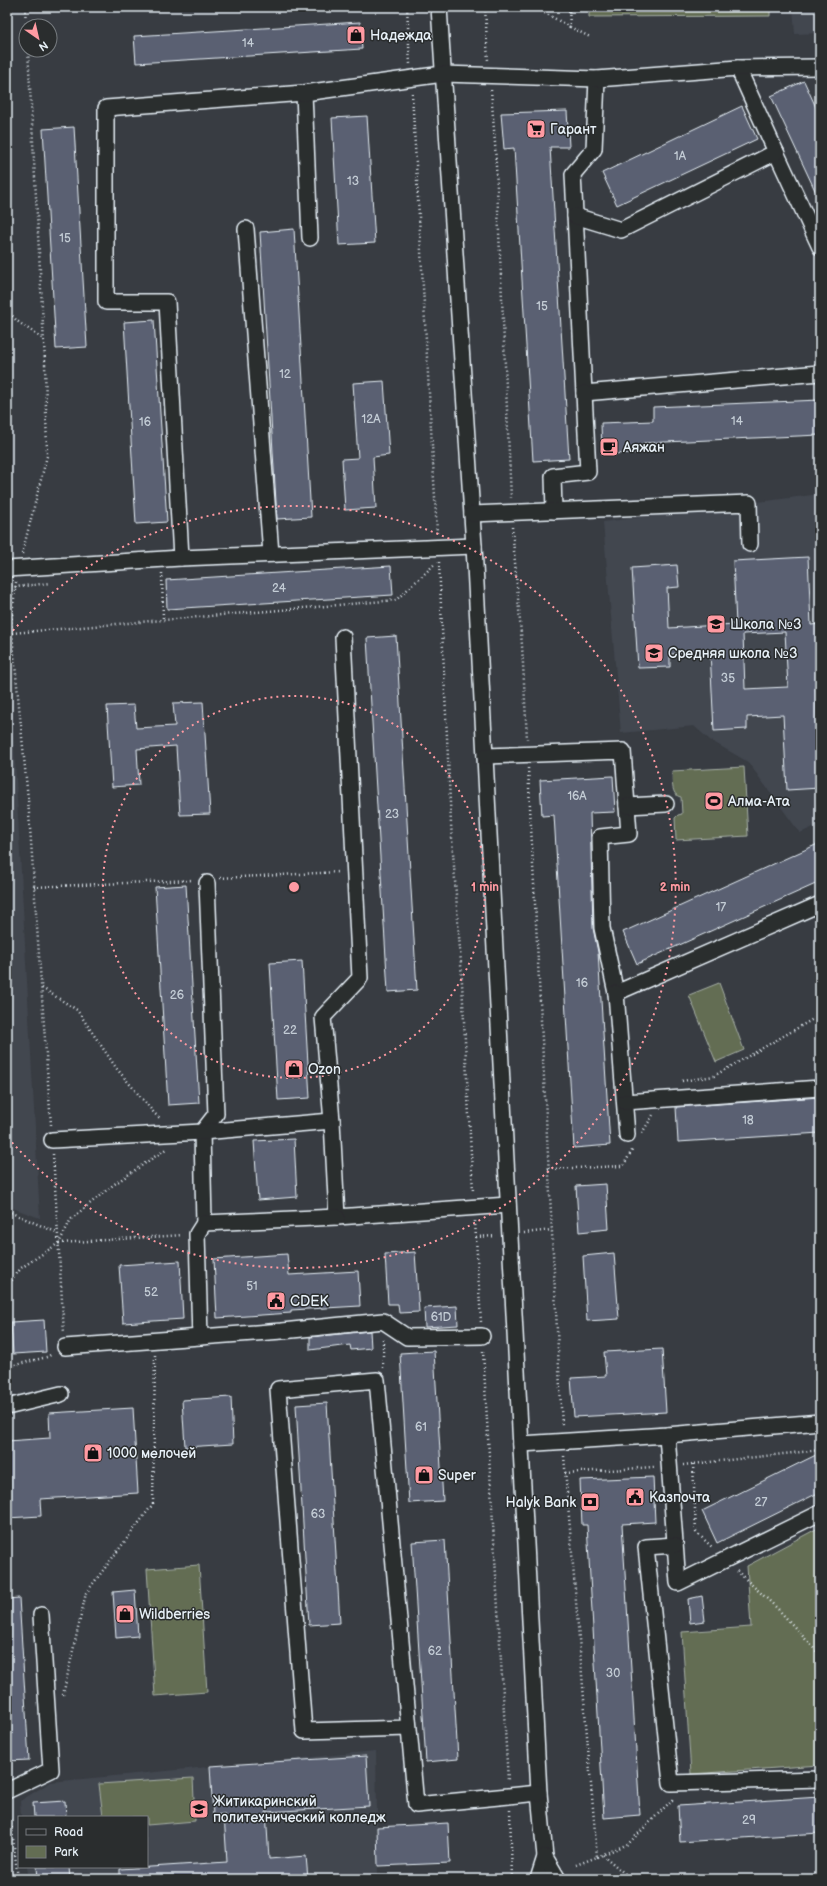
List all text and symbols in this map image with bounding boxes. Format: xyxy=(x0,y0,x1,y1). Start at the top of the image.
north arrow xyxy=(18,18,58,58)
shop icon: Надежда xyxy=(345,24,367,46)
place label: Надежда xyxy=(370,27,432,44)
house number: 14 xyxy=(242,36,255,51)
text: N xyxy=(36,38,50,54)
supermarket icon: Гарант xyxy=(525,118,547,140)
place label: Гарант xyxy=(550,121,597,138)
house number: 1А xyxy=(674,149,687,164)
house number: 13 xyxy=(347,174,359,189)
house number: 15 xyxy=(59,231,71,246)
house number: 15 xyxy=(536,299,548,314)
house number: 12 xyxy=(279,367,291,382)
house number: 12А xyxy=(362,412,381,427)
house number: 14 xyxy=(731,414,744,429)
house number: 16 xyxy=(139,415,151,430)
cafe icon: Аяжан xyxy=(598,436,620,458)
place label: Аяжан xyxy=(622,439,665,456)
house number: 24 xyxy=(272,581,287,596)
school or university icon: Школа №3 xyxy=(705,613,727,635)
place label: Школа №3 xyxy=(730,616,802,633)
school or university icon: Средняя школа №3 xyxy=(643,642,665,664)
place label: Средняя школа №3 xyxy=(668,645,798,662)
house number: 35 xyxy=(721,671,735,686)
house number: 16А xyxy=(567,789,587,804)
sports icon: Алма-Ата xyxy=(703,790,725,812)
place label: Алма-Ата xyxy=(727,793,791,810)
house number: 23 xyxy=(385,807,399,822)
centre of rings xyxy=(287,880,301,894)
text: 1 min xyxy=(471,880,499,895)
text: 2 min xyxy=(660,880,690,895)
house number: 17 xyxy=(716,900,726,915)
house number: 16 xyxy=(576,976,588,991)
house number: 26 xyxy=(170,988,184,1003)
house number: 22 xyxy=(283,1023,297,1038)
shop icon: Ozon xyxy=(283,1058,305,1080)
place label: Ozon xyxy=(308,1061,341,1078)
house number: 18 xyxy=(742,1113,754,1128)
house number: 51 xyxy=(246,1279,258,1294)
house number: 52 xyxy=(144,1285,158,1300)
public building icon: CDEK xyxy=(265,1290,287,1312)
place label: CDEK xyxy=(290,1293,329,1310)
house number: 61D xyxy=(431,1310,452,1325)
house number: 61 xyxy=(415,1420,427,1435)
shop icon: 1000 мелочей xyxy=(82,1442,104,1464)
place label: 1000 мелочей xyxy=(107,1445,196,1462)
shop icon: Super xyxy=(413,1464,435,1486)
place label: Super xyxy=(438,1467,477,1484)
public building icon: Казпочта xyxy=(624,1486,646,1508)
place label: Казпочта xyxy=(649,1489,711,1506)
bank icon: Halyk Bank xyxy=(579,1491,601,1513)
place label: Halyk Bank xyxy=(505,1494,576,1511)
house number: 27 xyxy=(755,1495,768,1510)
house number: 63 xyxy=(311,1507,325,1522)
shop icon: Wildberries xyxy=(114,1603,136,1625)
place label: Wildberries xyxy=(139,1606,210,1623)
house number: 62 xyxy=(428,1644,442,1659)
house number: 30 xyxy=(606,1666,620,1681)
place label: Житикаринский политехнический колледж xyxy=(213,1793,386,1826)
school or university icon: Житикаринский политехнический колледж xyxy=(188,1798,210,1820)
house number: 29 xyxy=(742,1813,756,1828)
legend xyxy=(18,1816,148,1868)
text: Road xyxy=(54,1825,83,1840)
text: Park xyxy=(54,1845,78,1860)

